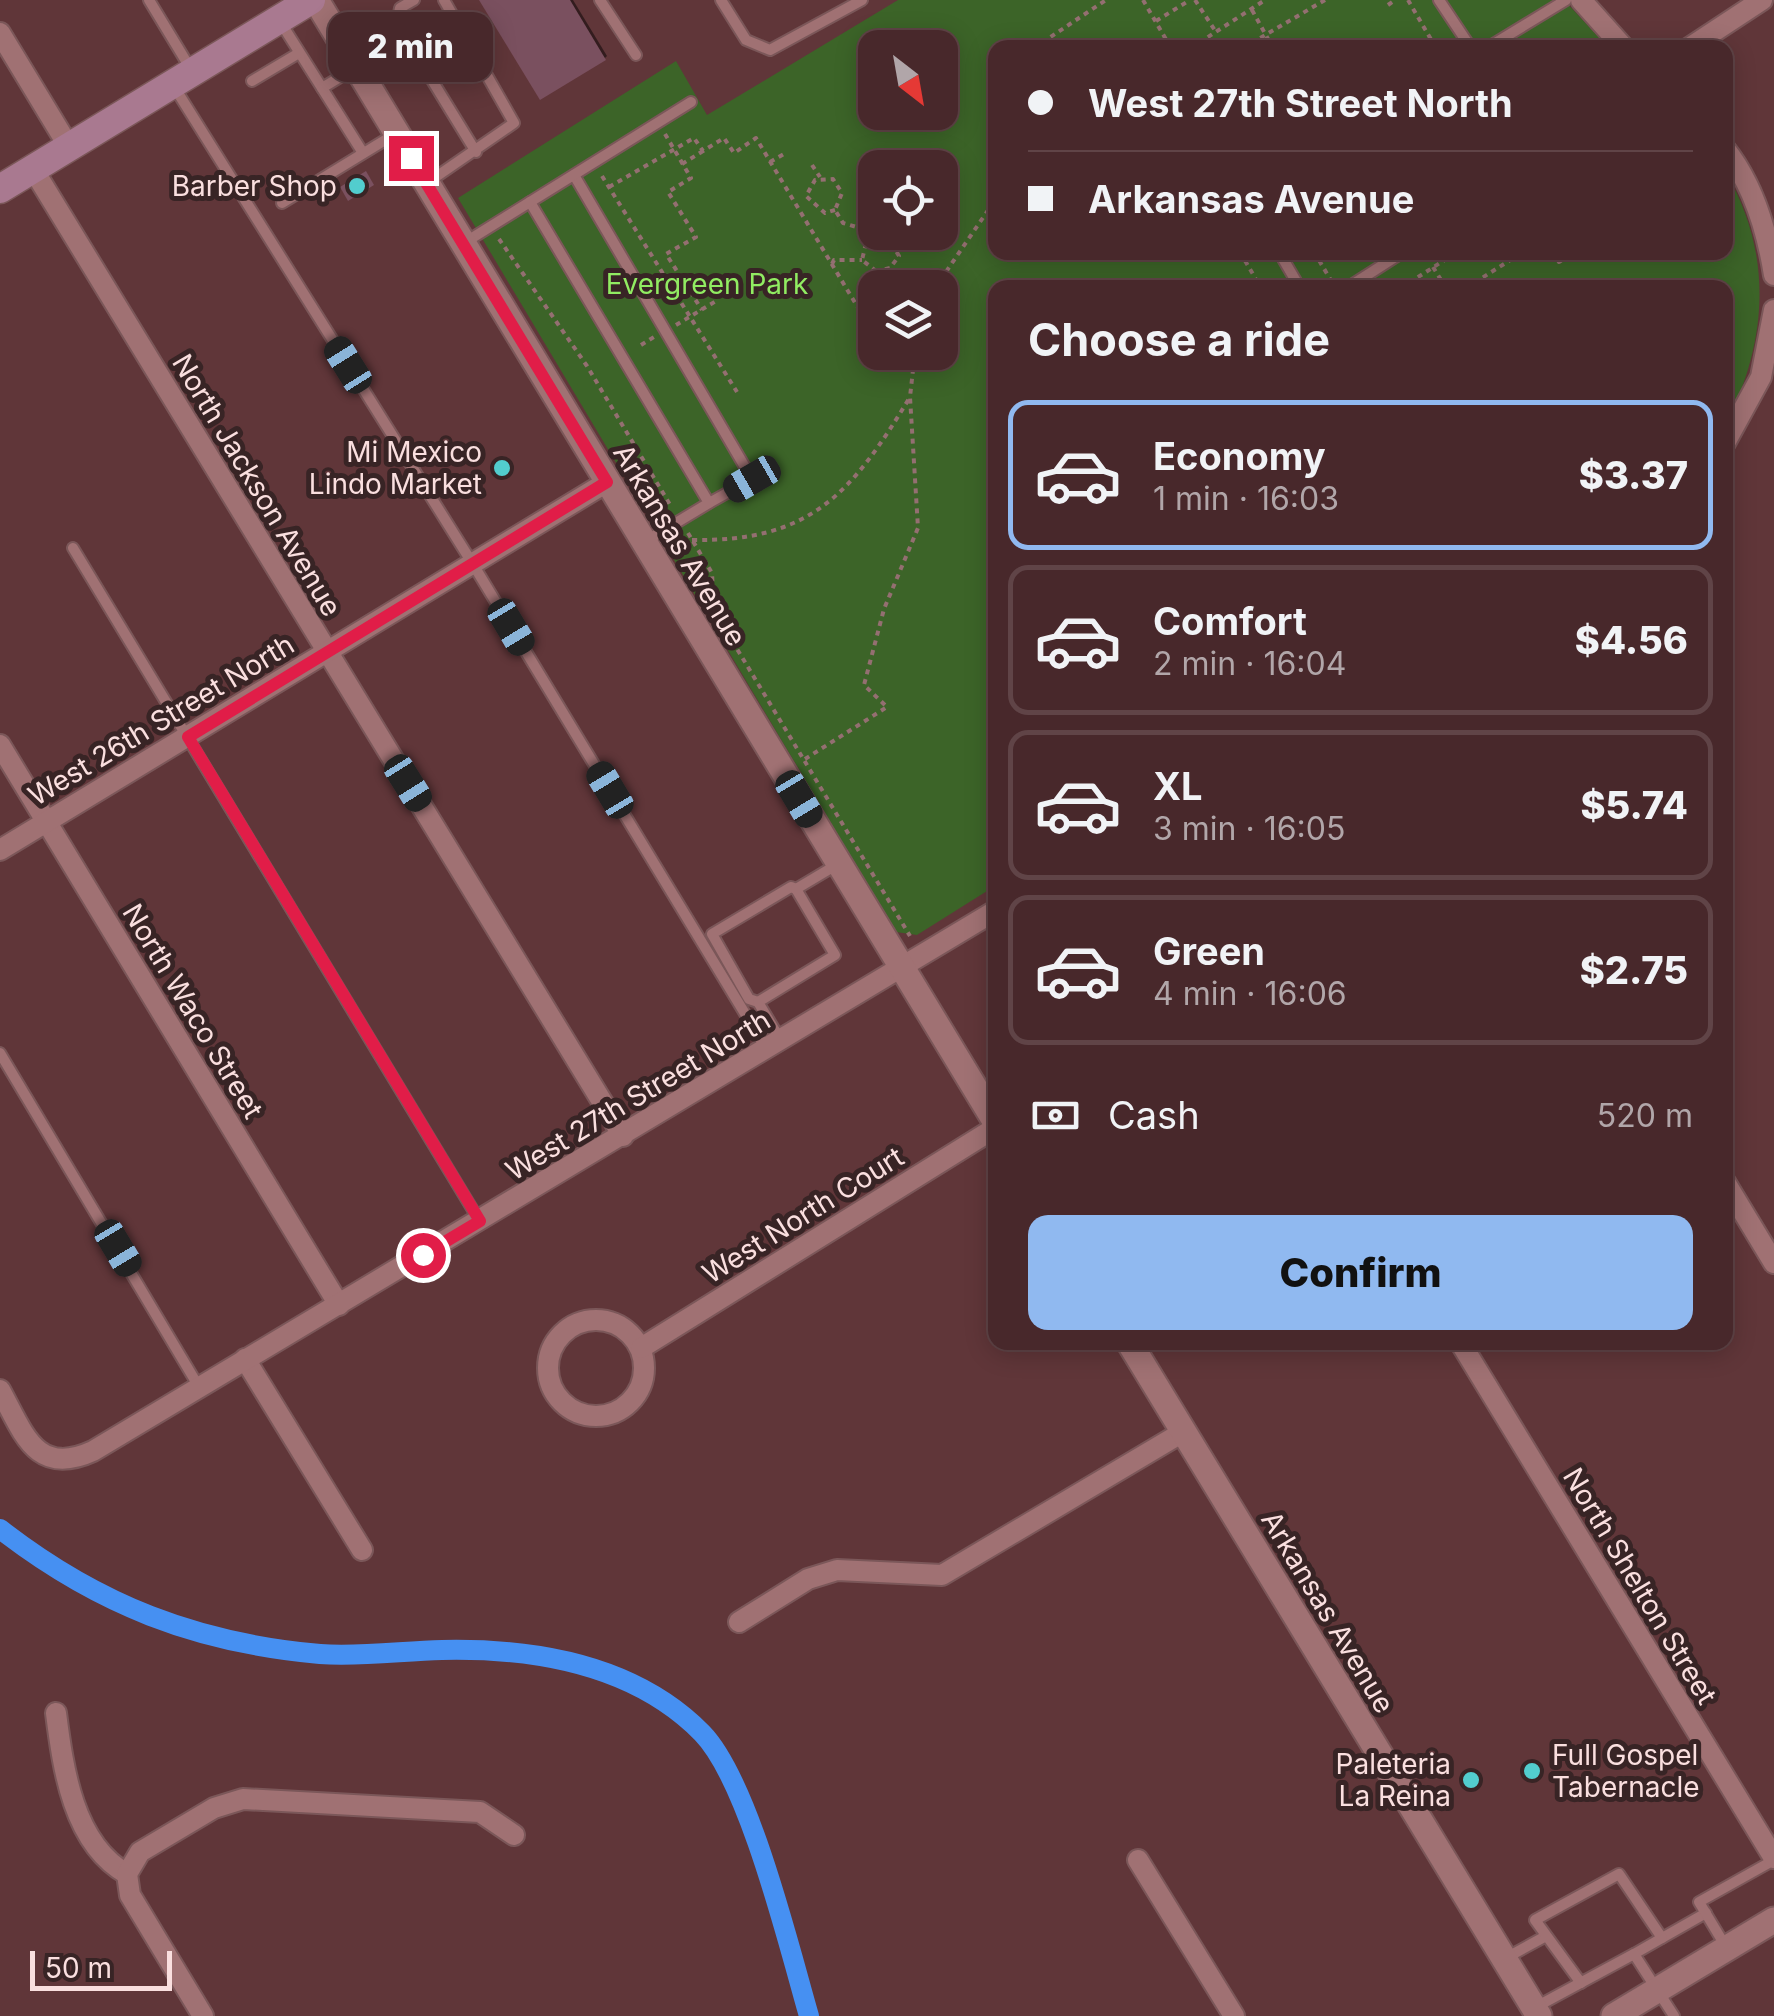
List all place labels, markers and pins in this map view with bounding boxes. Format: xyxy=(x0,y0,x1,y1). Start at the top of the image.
place label: Barber Shop xyxy=(172,169,337,203)
marker: Barber Shop xyxy=(346,175,368,197)
place label: Mi Mexico Lindo Market xyxy=(309,435,482,501)
marker: Mi Mexico Lindo Market xyxy=(491,457,513,479)
place label: Full Gospel Tabernacle xyxy=(1552,1738,1700,1804)
place label: Paleteria La Reina xyxy=(1336,1747,1451,1813)
marker: Full Gospel Tabernacle xyxy=(1521,1760,1543,1782)
marker: Paleteria La Reina xyxy=(1460,1769,1482,1791)

